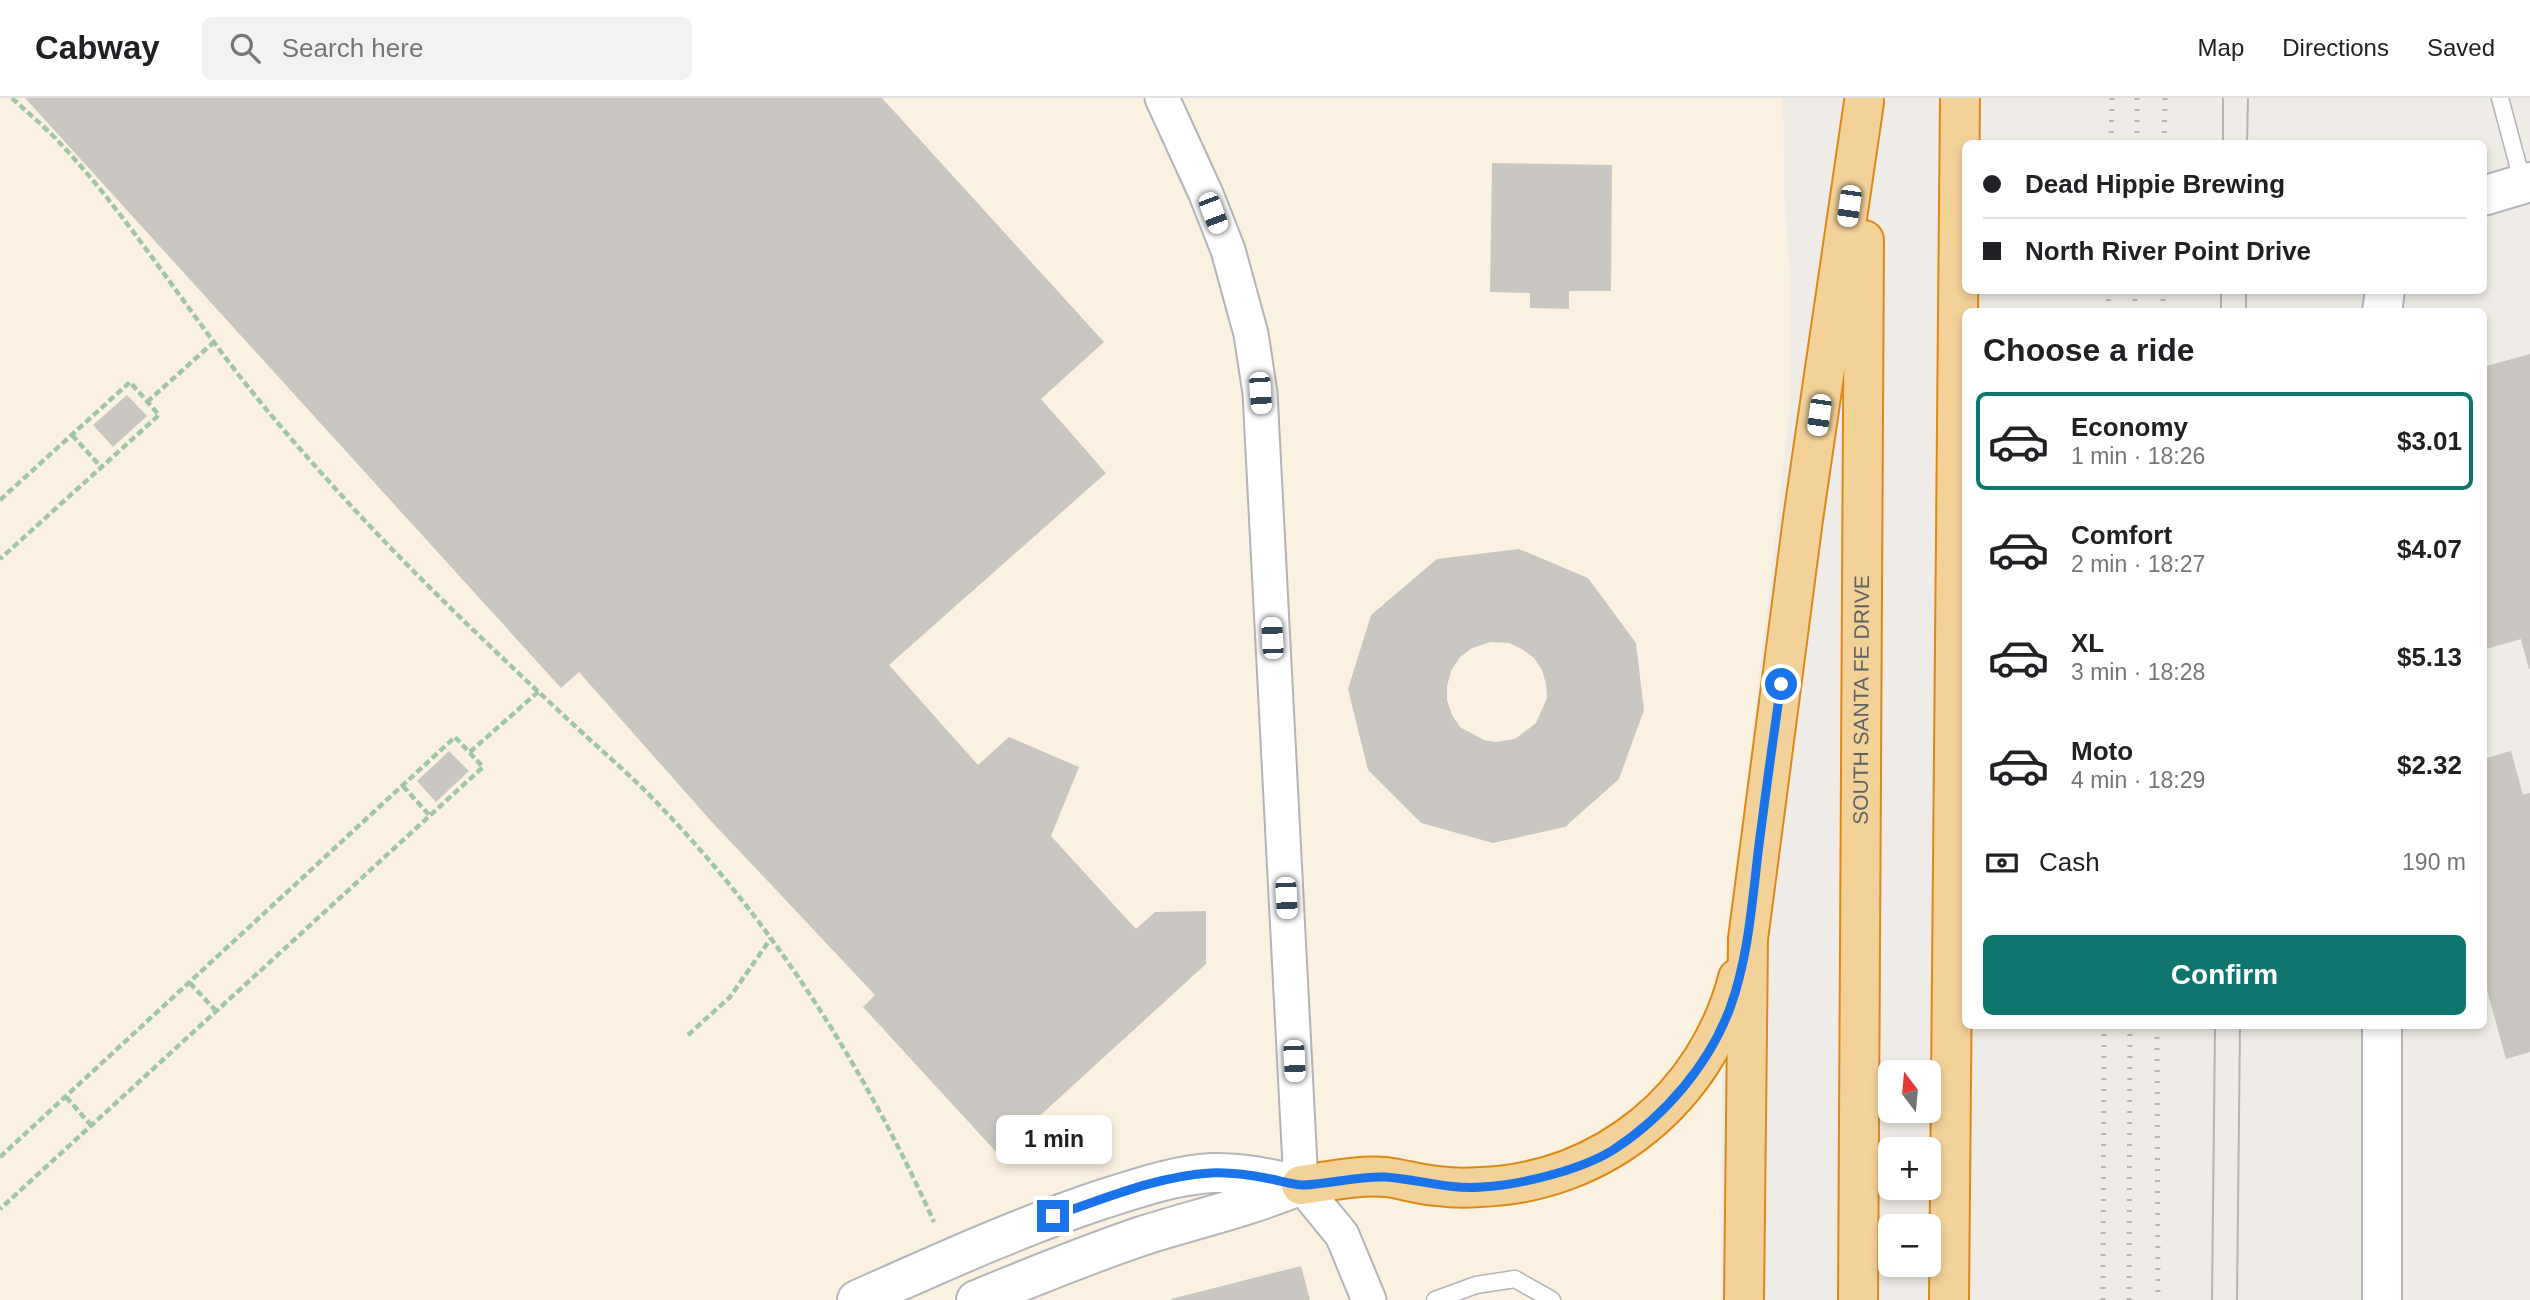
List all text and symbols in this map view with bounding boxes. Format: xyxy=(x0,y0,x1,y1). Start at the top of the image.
search box xyxy=(202,17,692,80)
text: Cabway xyxy=(35,29,160,66)
icon: search xyxy=(226,29,264,67)
text: Search here xyxy=(282,33,423,63)
text: Map xyxy=(2198,34,2244,61)
text: Directions xyxy=(2282,34,2389,61)
text: Saved xyxy=(2427,34,2495,61)
text: Dead Hippie Brewing xyxy=(2025,169,2285,199)
car xyxy=(1836,184,1863,228)
car xyxy=(1196,190,1231,236)
text: North River Point Drive xyxy=(2025,236,2311,266)
text: Choose a ride xyxy=(1983,332,2195,368)
car xyxy=(1249,371,1272,415)
car xyxy=(1806,393,1833,437)
icon: car xyxy=(1987,410,2050,473)
text: Economy xyxy=(2071,412,2188,442)
text: $3.01 xyxy=(2397,426,2462,456)
text: 1 min · 18:26 xyxy=(2071,443,2205,469)
icon: car xyxy=(1987,518,2050,581)
text: Comfort xyxy=(2071,520,2172,550)
text: $4.07 xyxy=(2397,534,2462,564)
text: 2 min · 18:27 xyxy=(2071,551,2205,577)
street label: SOUTH SANTA FE DRIVE xyxy=(1849,575,1873,825)
car xyxy=(1261,616,1284,660)
icon: car xyxy=(1987,626,2050,689)
text: XL xyxy=(2071,628,2104,658)
text: $5.13 xyxy=(2397,642,2462,672)
text: 3 min · 18:28 xyxy=(2071,659,2205,685)
route start xyxy=(1765,668,1797,700)
icon: car xyxy=(1987,734,2050,797)
text: Moto xyxy=(2071,736,2133,766)
text: $2.32 xyxy=(2397,750,2462,780)
text: 4 min · 18:29 xyxy=(2071,767,2205,793)
icon: cash xyxy=(1983,844,2021,882)
text: Cash xyxy=(2039,847,2100,877)
text: 190 m xyxy=(2402,849,2466,875)
car xyxy=(1275,876,1298,920)
button: Confirm xyxy=(1983,935,2466,1015)
car xyxy=(1283,1039,1306,1083)
north arrow xyxy=(1878,1060,1941,1124)
map controls xyxy=(1878,1060,1941,1277)
callout: 1 min xyxy=(995,1114,1111,1164)
text: 1 min xyxy=(1024,1126,1084,1152)
button: + xyxy=(1878,1137,1941,1200)
route end xyxy=(1037,1200,1069,1232)
button: − xyxy=(1878,1214,1941,1277)

